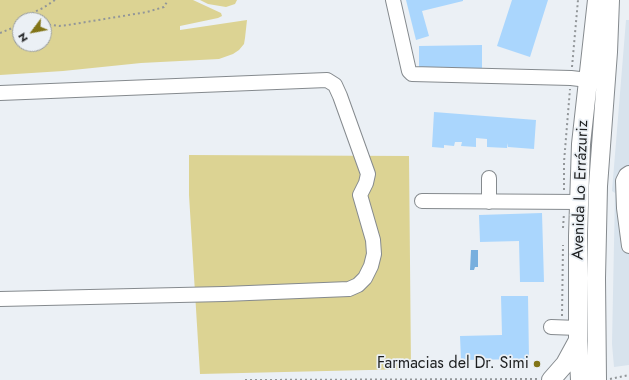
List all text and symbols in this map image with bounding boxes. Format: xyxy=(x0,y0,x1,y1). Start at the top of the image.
north arrow xyxy=(12,12,52,52)
text: N xyxy=(14,30,32,46)
street label: Avenida Lo Errázuriz xyxy=(569,120,593,260)
place label: Farmacias del Dr. Simi xyxy=(377,354,529,374)
marker: Farmacias del Dr. Simi xyxy=(532,359,542,369)

